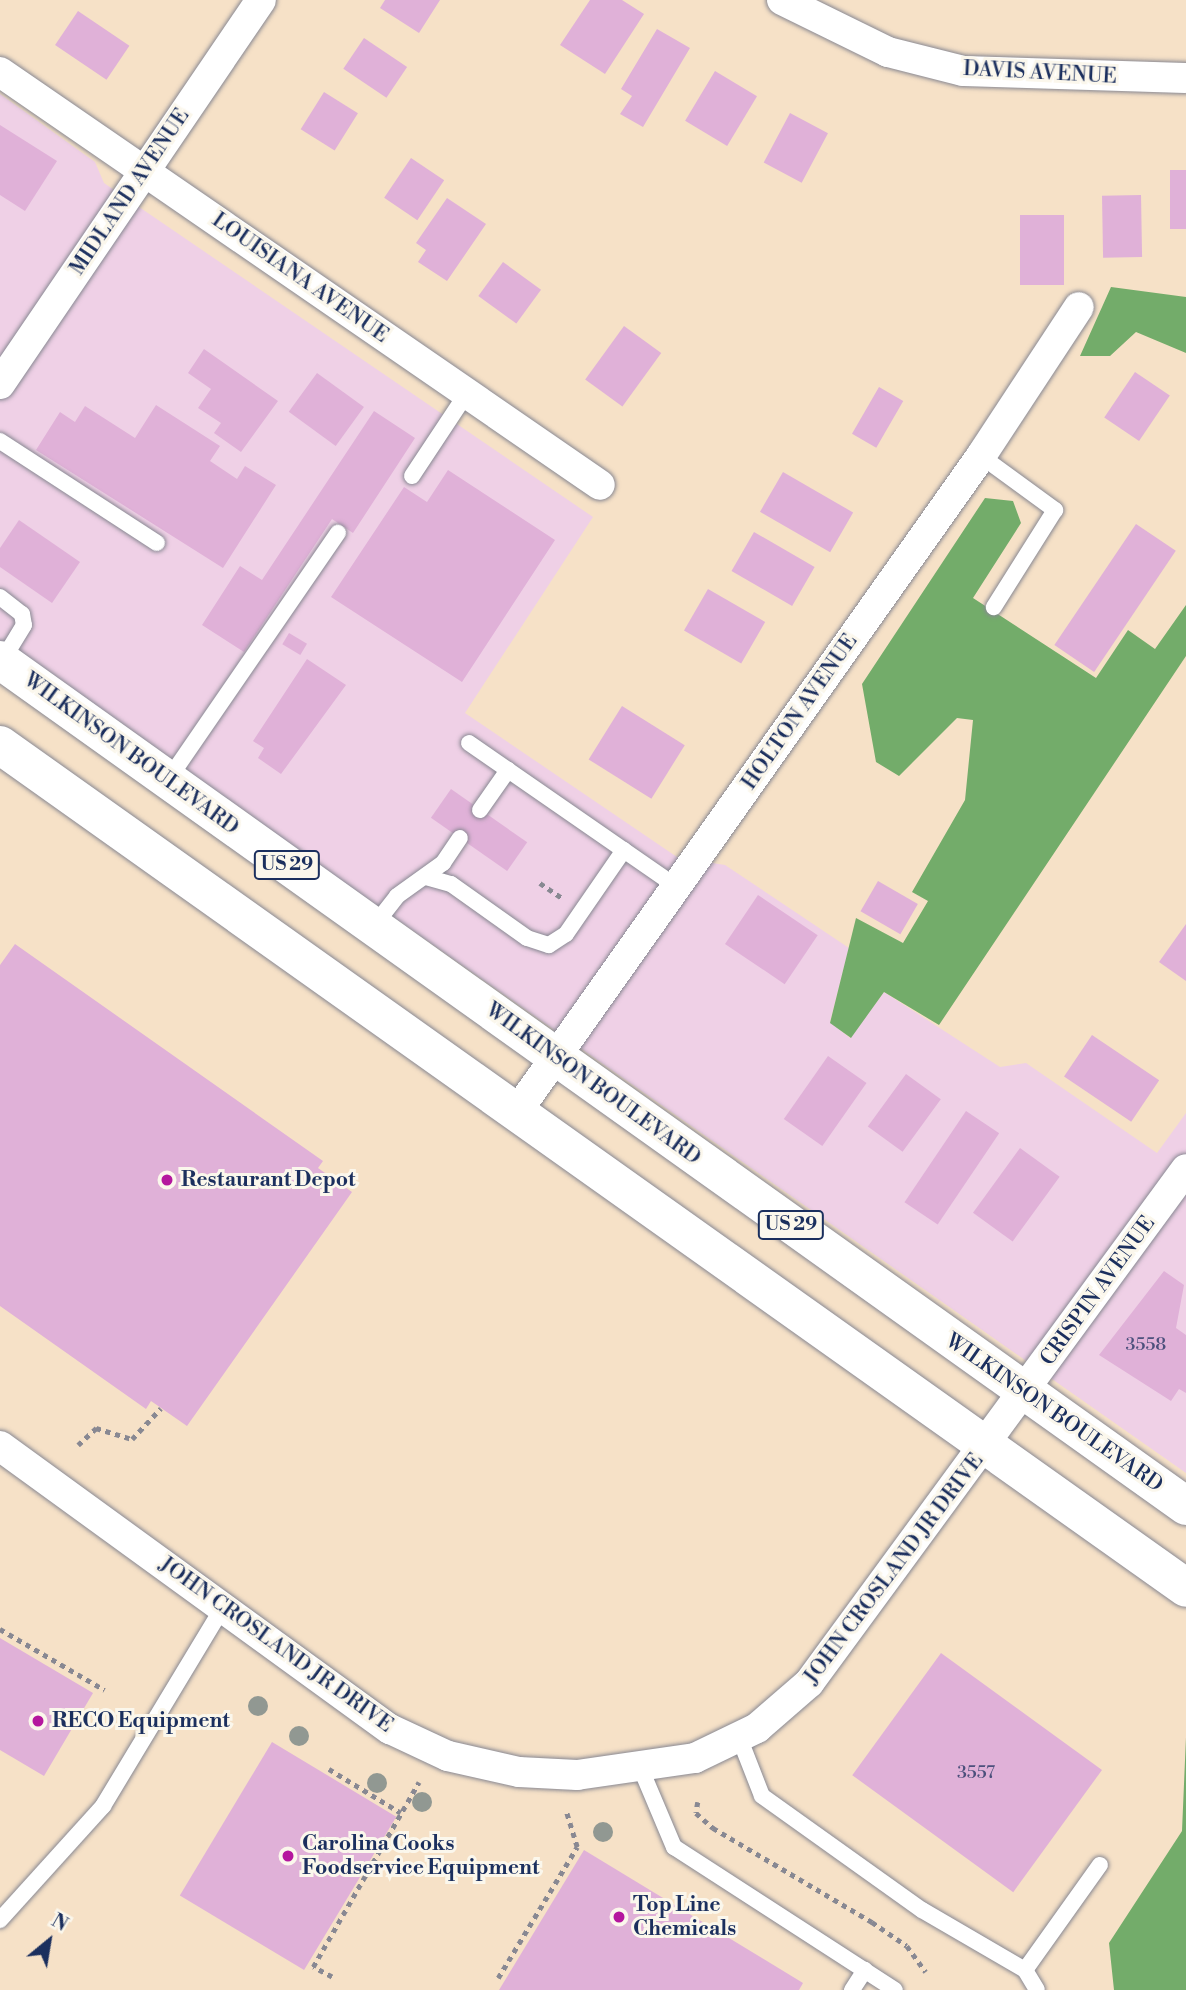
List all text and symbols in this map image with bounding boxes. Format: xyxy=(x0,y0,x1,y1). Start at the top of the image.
street label: DAVIS AVENUE xyxy=(963,56,1117,90)
street label: MIDLAND AVENUE xyxy=(65,104,195,280)
street label: LOUISIANA AVENUE xyxy=(207,208,393,348)
street label: HOLTON AVENUE xyxy=(737,629,863,795)
street label: WILKINSON BOULEVARD xyxy=(19,668,243,840)
road number: US 29 xyxy=(254,850,320,880)
street label: WILKINSON BOULEVARD xyxy=(481,998,705,1170)
place label: Restaurant Depot xyxy=(181,1167,356,1193)
marker: Restaurant Depot xyxy=(159,1172,175,1188)
road number: US 29 xyxy=(758,1210,824,1240)
street label: CRISPIN AVENUE xyxy=(1035,1211,1161,1371)
street label: WILKINSON BOULEVARD xyxy=(940,1328,1168,1498)
house number: 3558 xyxy=(1126,1334,1166,1356)
street label: JOHN CROSLAND JR DRIVE xyxy=(799,1449,989,1689)
street label: JOHN CROSLAND JR DRIVE xyxy=(154,1552,398,1738)
place label: RECO Equipment xyxy=(52,1708,230,1734)
marker: RECO Equipment xyxy=(30,1713,46,1729)
house number: 3557 xyxy=(957,1762,995,1784)
place label: Carolina Cooks Foodservice Equipment xyxy=(302,1831,539,1881)
marker: Carolina Cooks Foodservice Equipment xyxy=(280,1848,296,1864)
place label: Top Line Chemicals xyxy=(633,1892,736,1942)
north arrow xyxy=(14,1906,84,1976)
text: N xyxy=(47,1909,72,1937)
marker: Top Line Chemicals xyxy=(611,1909,627,1925)

